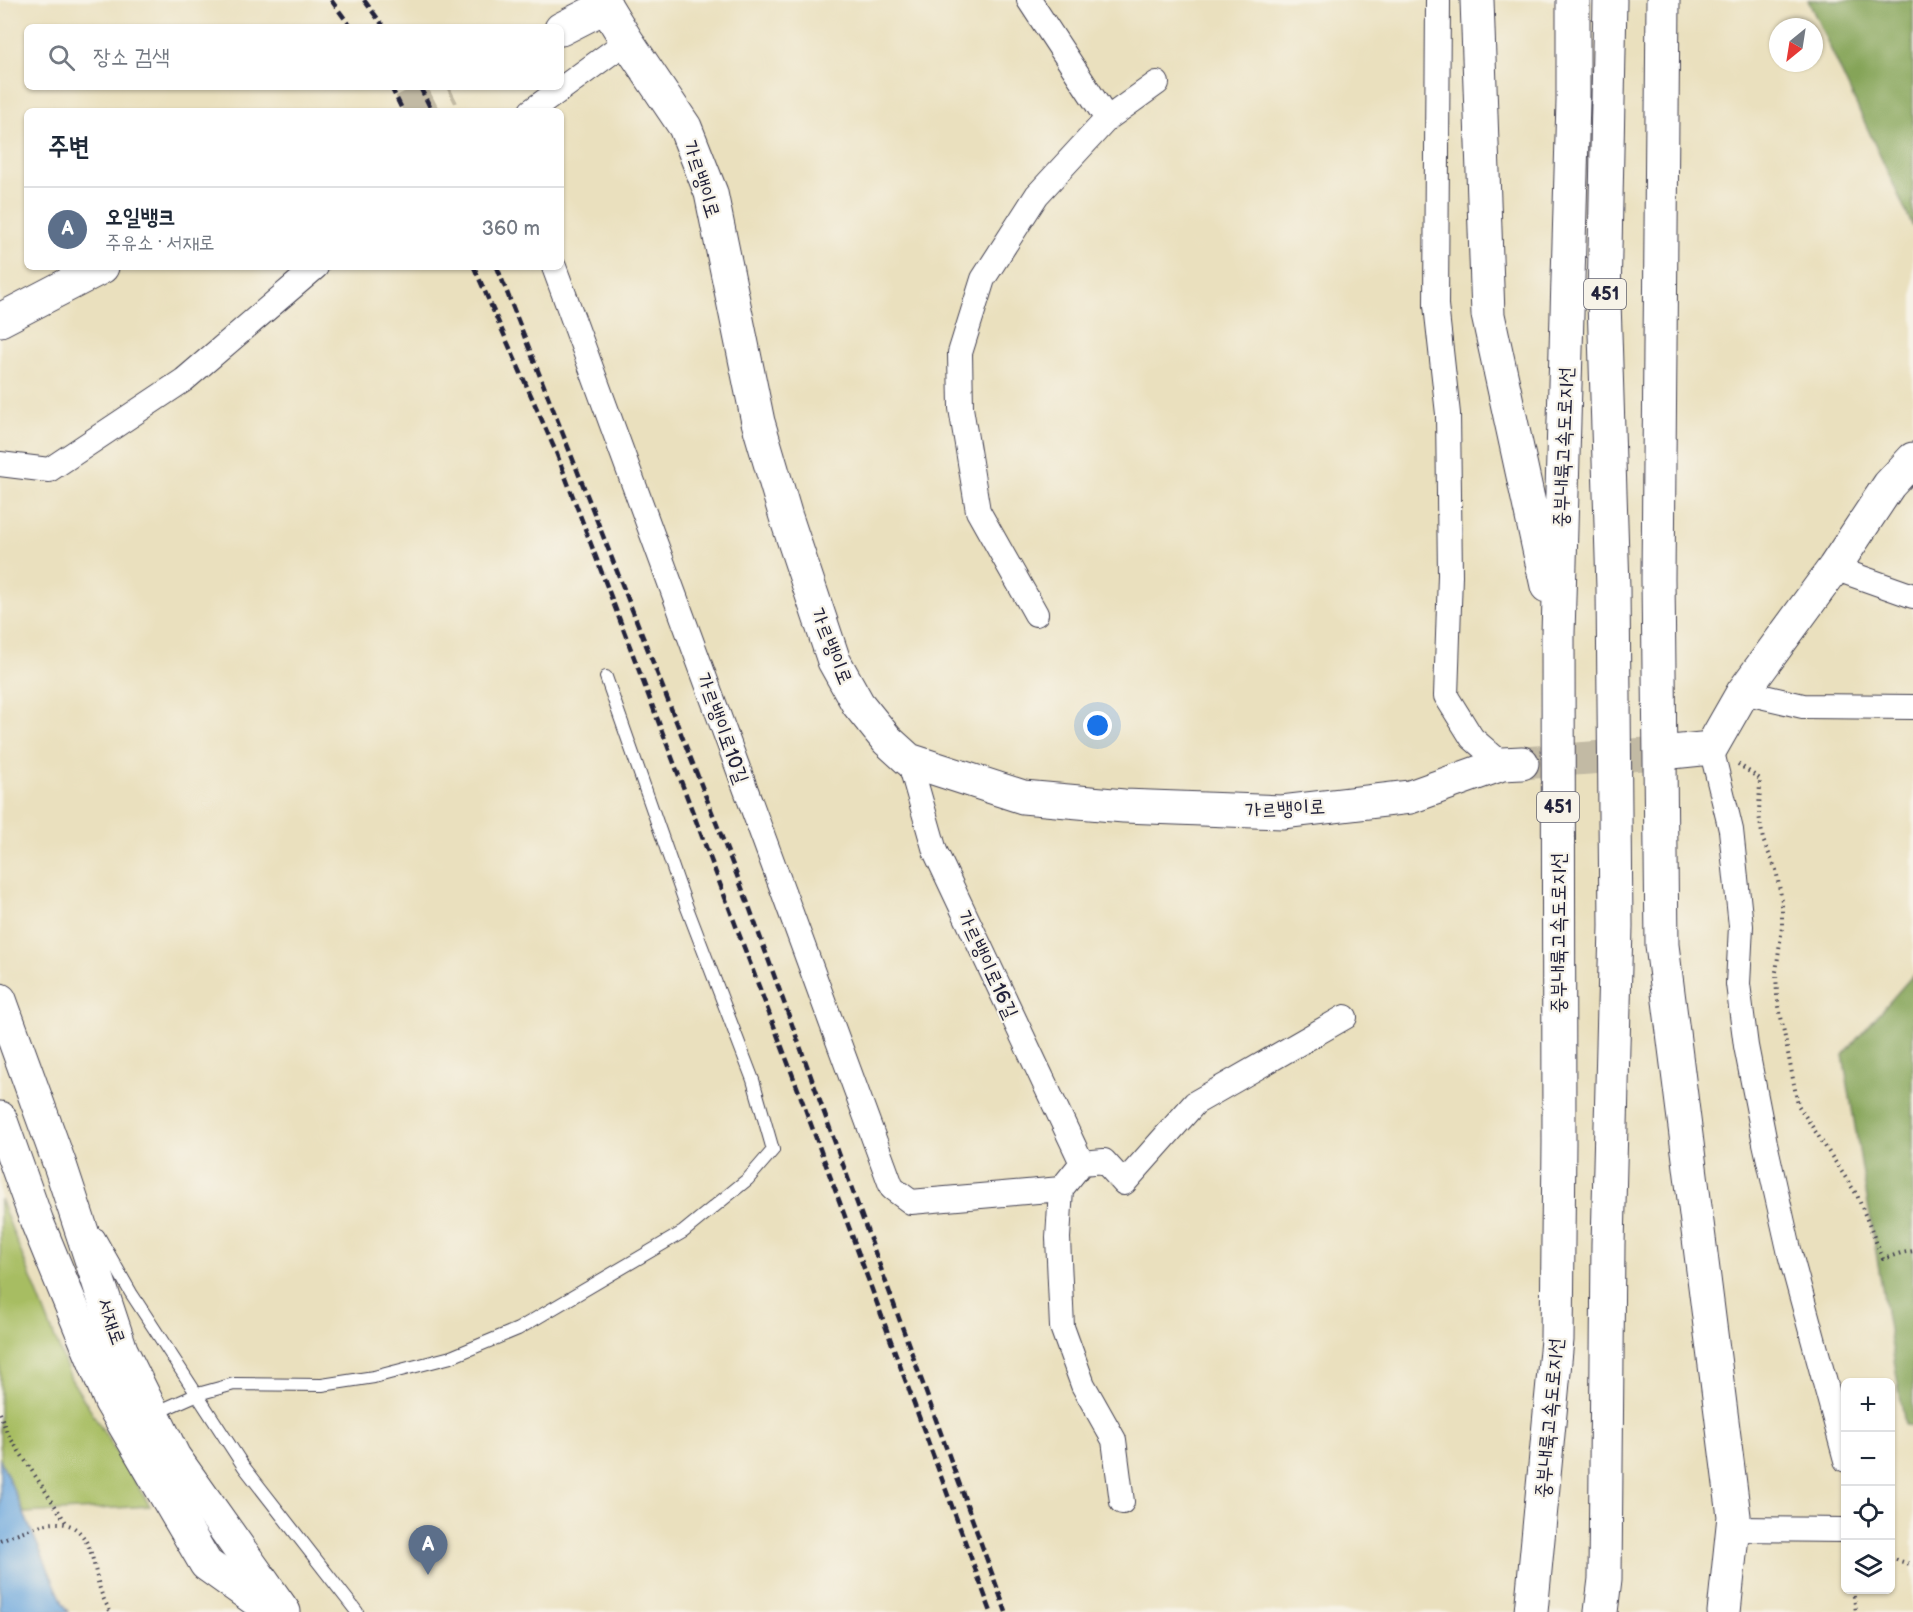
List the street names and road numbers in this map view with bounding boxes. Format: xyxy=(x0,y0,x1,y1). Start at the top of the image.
street label: 가르뱅이로 xyxy=(677,137,725,221)
road number: 451 xyxy=(1584,279,1626,309)
street label: 중부내륙고속도로지선 xyxy=(1549,366,1579,528)
street label: 가르뱅이로 xyxy=(805,605,857,688)
street label: 가르뱅이로10길 xyxy=(691,670,753,787)
road number: 451 xyxy=(1537,792,1579,822)
street label: 가르뱅이로 xyxy=(1244,795,1326,823)
street label: 중부내륙고속도로지선 xyxy=(1547,853,1571,1013)
street label: 가르뱅이로16길 xyxy=(952,907,1023,1022)
street label: 서재로 xyxy=(92,1295,130,1348)
street label: 중부내륙고속도로지선 xyxy=(1531,1337,1569,1499)

